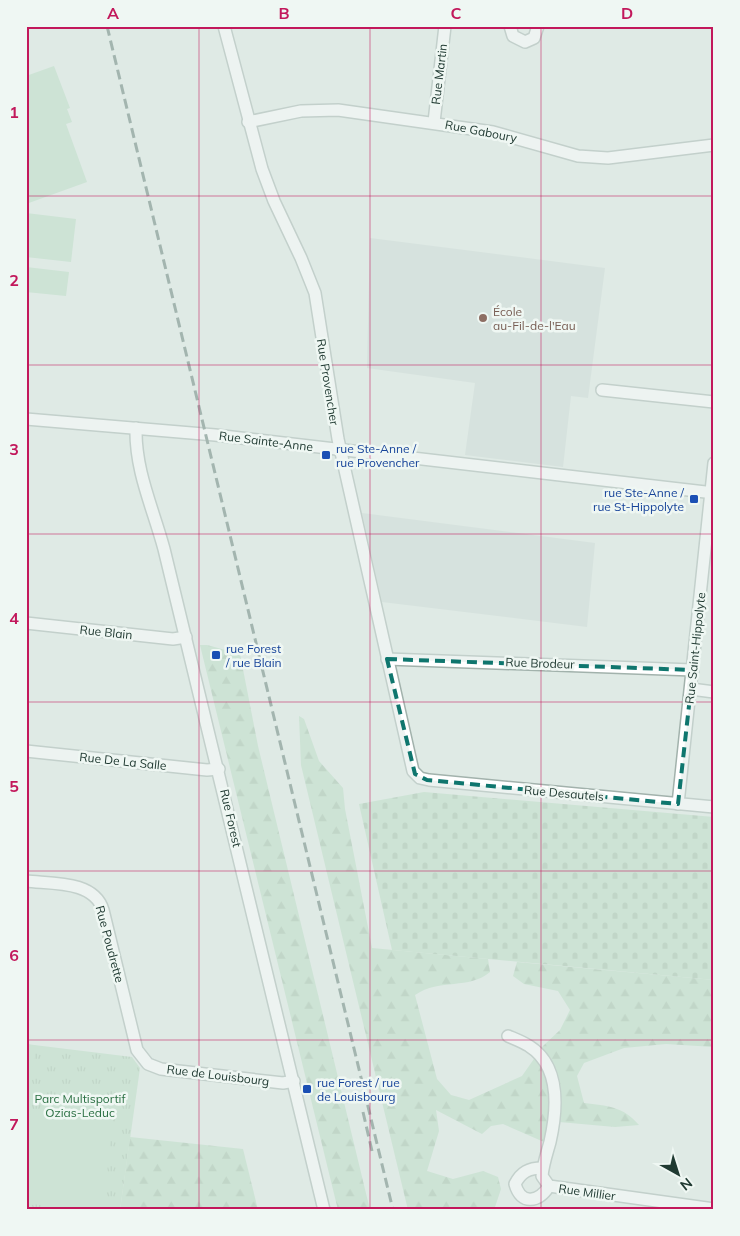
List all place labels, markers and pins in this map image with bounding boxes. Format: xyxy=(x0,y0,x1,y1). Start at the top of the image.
place label: École au-Fil-de-l'Eau xyxy=(493,304,576,333)
marker: École au-Fil-de-l'Eau xyxy=(477,312,489,324)
place label: rue Ste-Anne / rue Provencher xyxy=(336,441,420,470)
marker: rue Ste-Anne / rue Provencher xyxy=(320,449,332,461)
place label: rue Ste-Anne / rue St-Hippolyte xyxy=(593,485,685,514)
marker: rue Ste-Anne / rue St-Hippolyte xyxy=(688,493,700,505)
place label: rue Forest / rue Blain xyxy=(225,641,282,670)
marker: rue Forest / rue Blain xyxy=(210,649,222,661)
place label: rue Forest / rue de Louisbourg xyxy=(317,1075,400,1104)
marker: rue Forest / rue de Louisbourg xyxy=(301,1083,313,1095)

